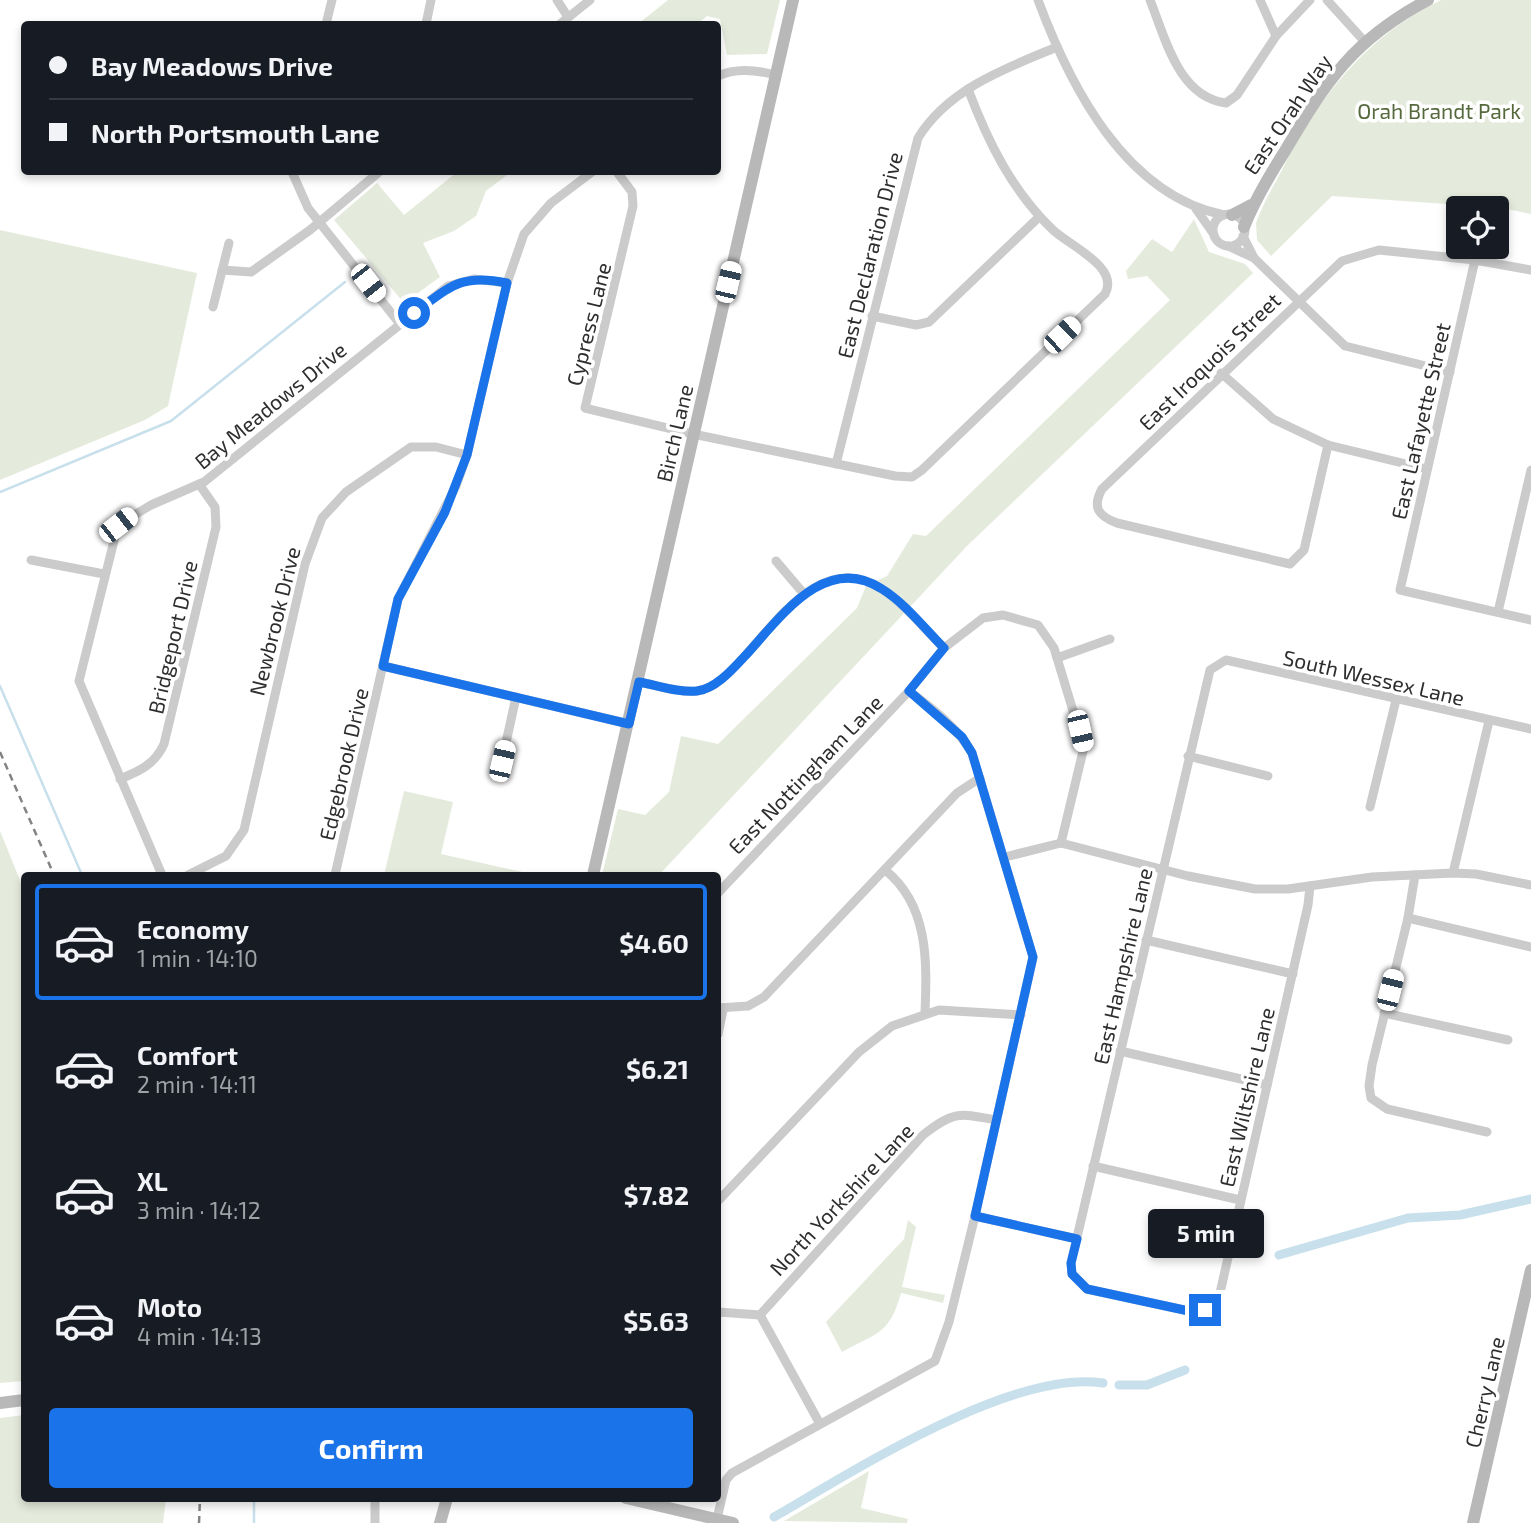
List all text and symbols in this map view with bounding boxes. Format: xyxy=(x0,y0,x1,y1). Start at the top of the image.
street label: East Orah Way xyxy=(1238,49,1336,179)
text: Bay Meadows Drive xyxy=(91,50,333,81)
park label: Orah Brandt Park xyxy=(1357,98,1521,123)
text: North Portsmouth Lane xyxy=(91,117,380,148)
street label: East Declaration Drive xyxy=(831,149,907,361)
map controls xyxy=(1446,196,1509,259)
button: locate xyxy=(1446,196,1509,259)
car xyxy=(714,259,743,305)
car xyxy=(347,260,390,306)
street label: Cypress Lane xyxy=(561,260,615,388)
street label: East Iroquois Street xyxy=(1133,287,1285,435)
route start xyxy=(398,297,430,329)
car xyxy=(1040,313,1085,357)
street label: East Lafayette Street xyxy=(1385,320,1455,522)
street label: Bay Meadows Drive xyxy=(189,336,351,474)
street label: Birch Lane xyxy=(651,382,697,484)
car xyxy=(95,504,142,546)
street label: Newbrook Drive xyxy=(243,544,305,698)
street label: Bridgeport Drive xyxy=(142,558,202,716)
street label: South Wessex Lane xyxy=(1281,644,1467,710)
street label: Edgebrook Drive xyxy=(313,685,373,843)
street label: East Nottingham Lane xyxy=(723,689,887,859)
car xyxy=(1066,708,1095,754)
car xyxy=(488,738,517,784)
street label: East Hampshire Lane xyxy=(1087,865,1157,1067)
icon: car xyxy=(53,911,116,974)
text: Economy xyxy=(137,913,249,944)
text: $4.60 xyxy=(619,927,689,958)
text: 1 min · 14:10 xyxy=(137,944,258,972)
car xyxy=(1375,967,1406,1013)
street label: East Wiltshire Lane xyxy=(1213,1005,1279,1189)
icon: car xyxy=(53,1037,116,1100)
text: Comfort xyxy=(137,1039,238,1070)
text: $6.21 xyxy=(626,1053,689,1084)
text: 2 min · 14:11 xyxy=(137,1070,257,1098)
street label: North Yorkshire Lane xyxy=(764,1118,918,1280)
icon: car xyxy=(53,1163,116,1226)
text: XL xyxy=(137,1165,168,1196)
text: $7.82 xyxy=(624,1179,689,1210)
text: 3 min · 14:12 xyxy=(137,1196,261,1224)
callout: 5 min xyxy=(1147,1208,1263,1258)
text: 5 min xyxy=(1177,1219,1235,1247)
icon: car xyxy=(53,1289,116,1352)
text: Moto xyxy=(137,1291,202,1322)
route end xyxy=(1189,1294,1221,1326)
text: $5.63 xyxy=(623,1305,689,1336)
text: 4 min · 14:13 xyxy=(137,1322,262,1350)
street label: Cherry Lane xyxy=(1459,1334,1509,1450)
button: Confirm xyxy=(49,1408,693,1488)

